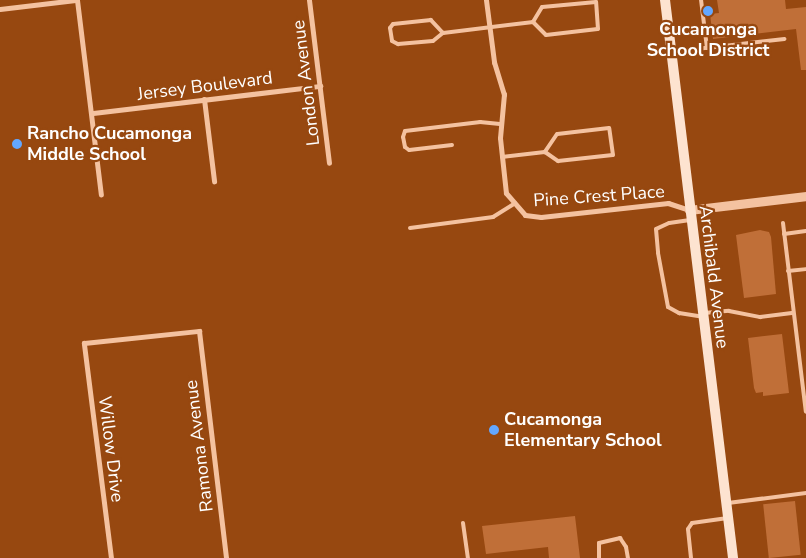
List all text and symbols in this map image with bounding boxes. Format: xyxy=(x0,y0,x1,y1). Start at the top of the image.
marker: Cucamonga School District xyxy=(702,5,714,17)
street label: London Avenue xyxy=(288,19,324,147)
place label: Cucamonga School District xyxy=(647,19,769,62)
street label: Jersey Boulevard xyxy=(136,67,274,105)
place label: Rancho Cucamonga Middle School xyxy=(27,123,192,166)
marker: Rancho Cucamonga Middle School xyxy=(11,138,23,150)
street label: Pine Crest Place xyxy=(533,181,665,211)
street label: Archibald Avenue xyxy=(695,204,733,350)
street label: Ramona Avenue xyxy=(180,379,218,513)
street label: Willow Drive xyxy=(94,395,128,503)
place label: Cucamonga Elementary School xyxy=(504,409,662,452)
marker: Cucamonga Elementary School xyxy=(488,424,500,436)

